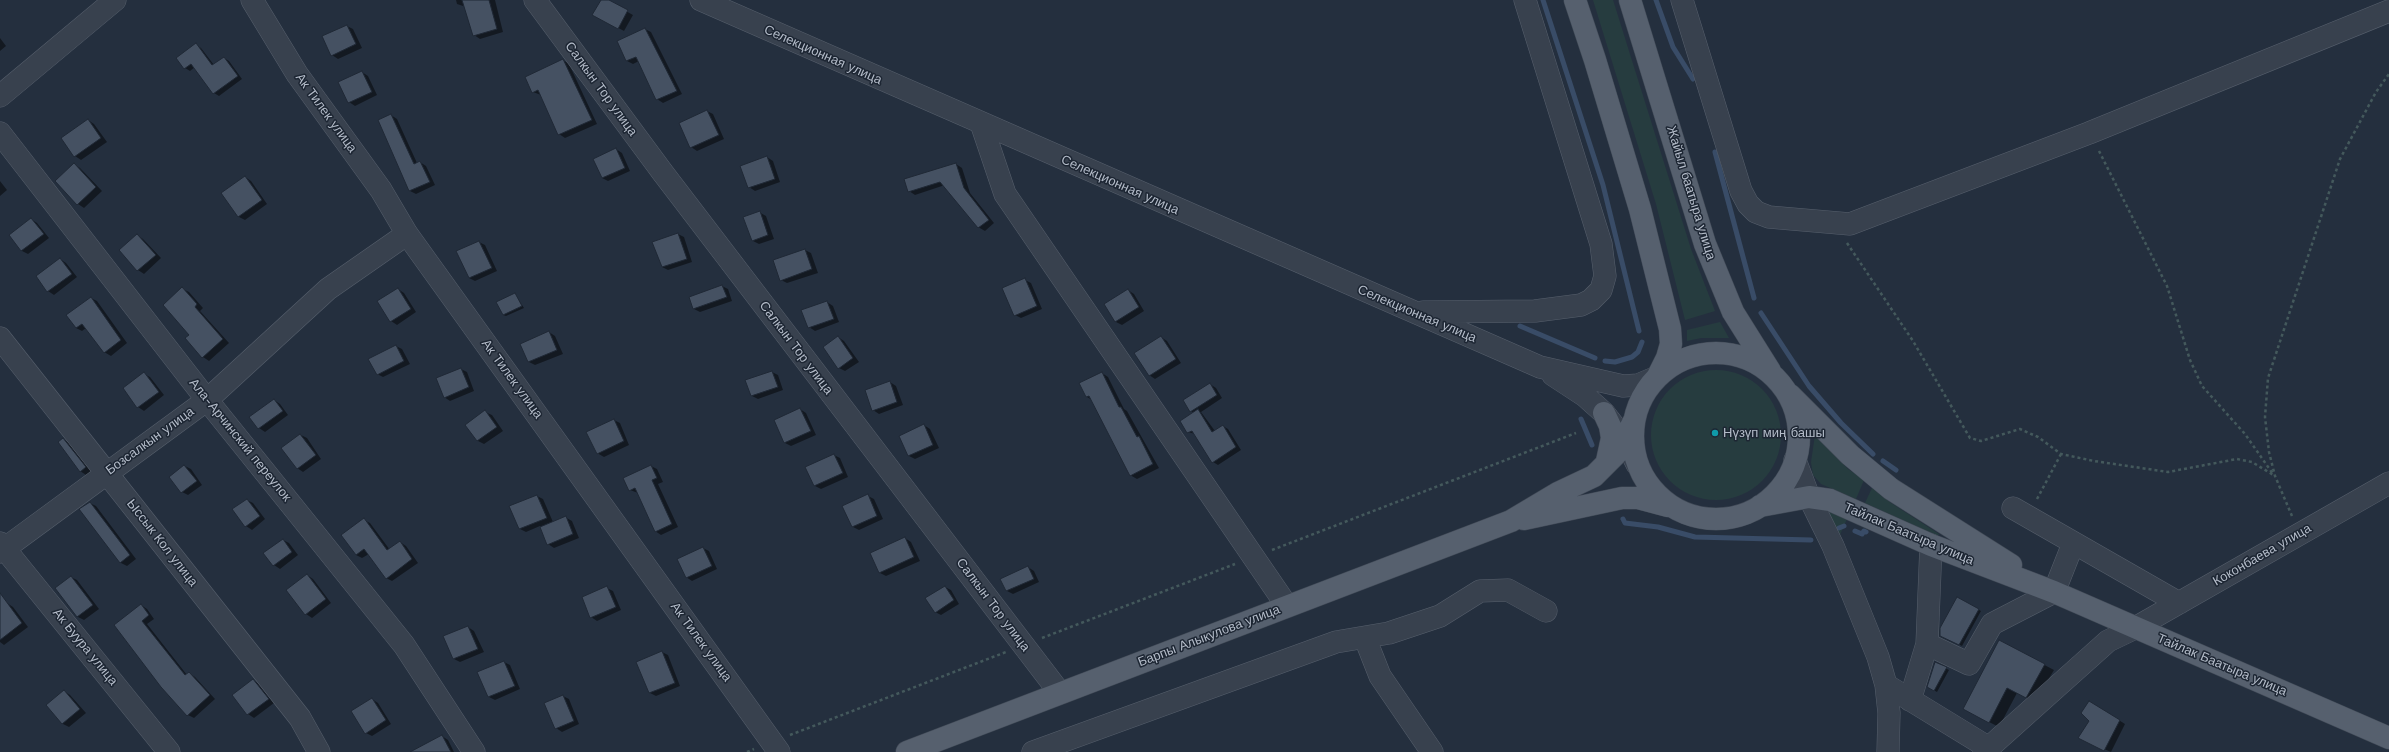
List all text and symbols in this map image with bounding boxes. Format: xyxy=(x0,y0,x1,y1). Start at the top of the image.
street label: Селекционная улица xyxy=(762,22,884,88)
street label: Салкын Тор улица xyxy=(562,39,640,139)
street label: Ак Тилек улица xyxy=(292,70,360,156)
street label: Жайыл баатыра улица xyxy=(1663,124,1719,262)
street label: Селекционная улица xyxy=(1059,152,1181,218)
street label: Селекционная улица xyxy=(1355,282,1479,346)
street label: Салкын Тор улица xyxy=(756,298,836,398)
street label: Ак Тилек улица xyxy=(478,336,546,422)
street label: Ала-Арчинский переулок xyxy=(186,375,294,505)
street label: Бозсалкын улица xyxy=(103,404,197,478)
place label: Нүзүп миң башы xyxy=(1723,425,1825,441)
marker: Нүзүп миң башы xyxy=(1710,428,1720,438)
street label: Ыссык Кол улица xyxy=(123,496,201,590)
street label: Тайлак Баатыра улица xyxy=(1842,500,1976,568)
street label: Коконбаева улица xyxy=(2210,521,2314,589)
street label: Салкын Тор улица xyxy=(953,555,1033,655)
street label: Ак Тилек улица xyxy=(667,599,735,685)
street label: Барпы Алыкулова улица xyxy=(1136,602,1282,670)
street label: Ак Буура улица xyxy=(49,605,121,689)
street label: Тайлак Баатыра улица xyxy=(2155,631,2289,699)

